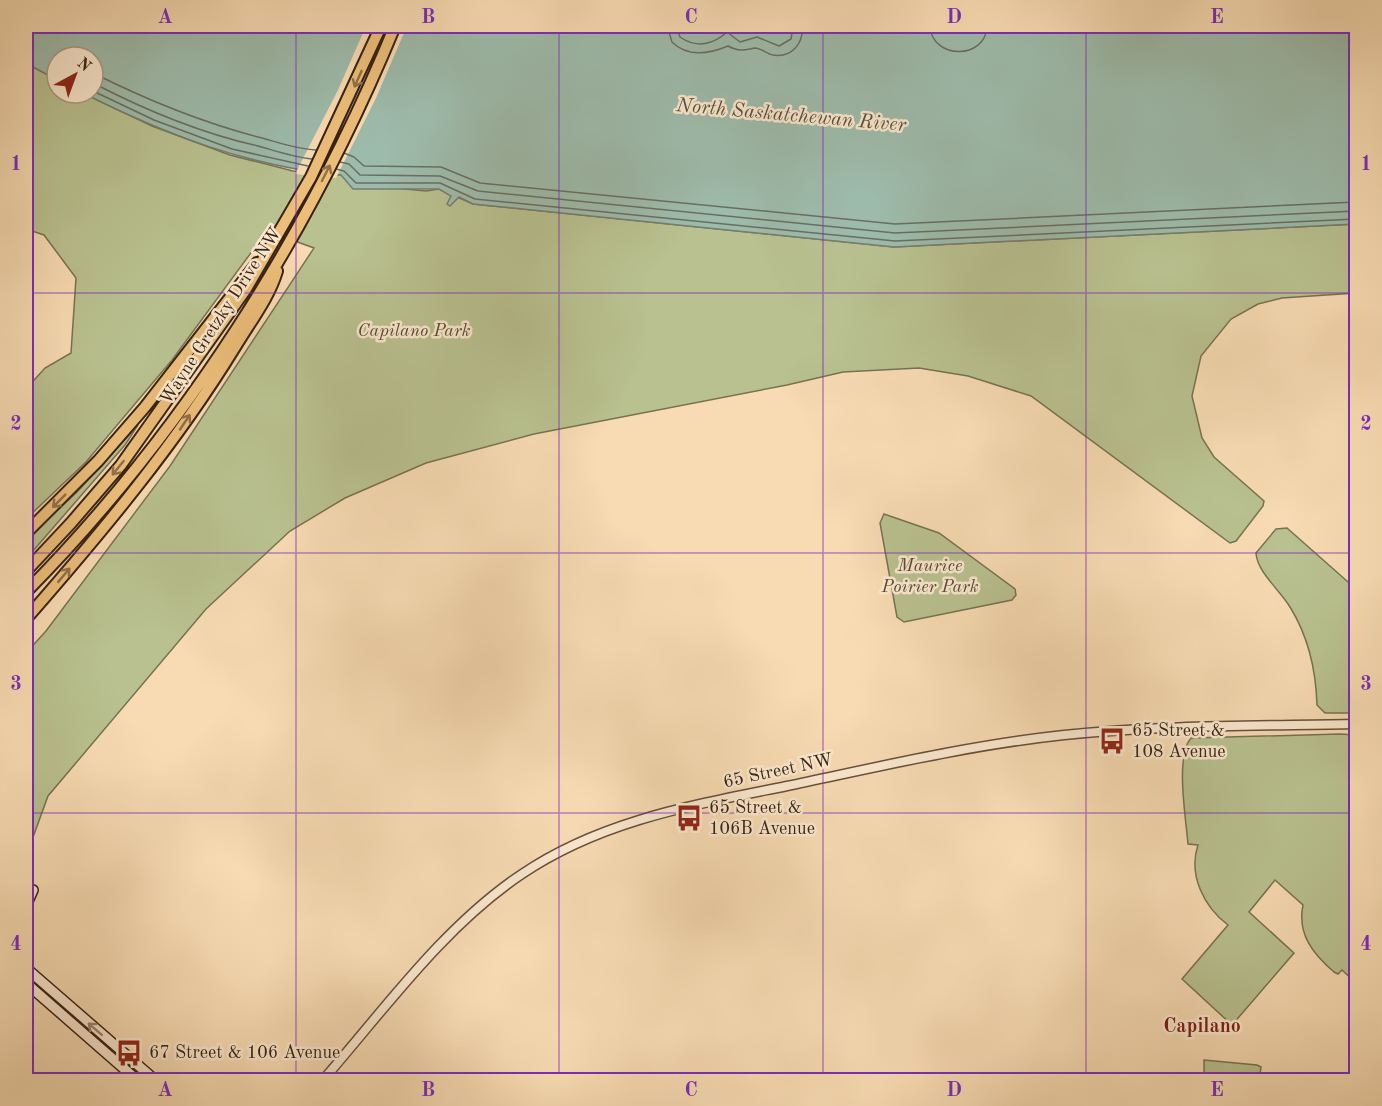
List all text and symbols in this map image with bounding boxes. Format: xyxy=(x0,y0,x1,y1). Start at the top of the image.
text: A xyxy=(157,8,173,28)
text: B xyxy=(421,8,435,28)
text: C xyxy=(684,8,698,28)
text: D xyxy=(946,8,962,28)
text: E xyxy=(1210,8,1224,28)
north arrow xyxy=(45,45,105,105)
text: N xyxy=(74,55,94,76)
one-way arrow xyxy=(352,70,363,88)
water label: North Saskatchewan River xyxy=(674,96,907,136)
text: 1 xyxy=(10,155,22,175)
text: 1 xyxy=(1360,155,1372,175)
one-way arrow xyxy=(321,165,332,183)
street label: Wayne Gretzky Drive NW xyxy=(157,224,285,408)
park label: Capilano Park xyxy=(357,322,471,340)
text: 2 xyxy=(10,415,22,435)
one-way arrow xyxy=(179,415,191,431)
text: 2 xyxy=(1360,415,1372,435)
one-way arrow xyxy=(112,459,125,475)
one-way arrow xyxy=(51,494,66,509)
park label: Maurice Poirier Park xyxy=(880,557,979,596)
one-way arrow xyxy=(57,567,70,583)
text: 3 xyxy=(10,675,22,695)
text: 3 xyxy=(1360,675,1372,695)
place label: 65 Street & 108 Avenue xyxy=(1132,722,1226,761)
bus stop icon: 65 Street & 108 Avenue xyxy=(1097,726,1127,756)
street label: 65 Street NW xyxy=(721,751,835,791)
place label: 65 Street & 106B Avenue xyxy=(709,799,815,838)
bus stop icon: 65 Street & 106B Avenue xyxy=(674,803,704,833)
text: 4 xyxy=(10,935,22,955)
text: 4 xyxy=(1360,935,1372,955)
district label: Capilano xyxy=(1163,1017,1241,1037)
one-way arrow xyxy=(87,1022,103,1035)
bus stop icon: 67 Street & 106 Avenue xyxy=(114,1038,144,1068)
place label: 67 Street & 106 Avenue xyxy=(149,1044,340,1062)
text: A xyxy=(157,1081,173,1101)
text: B xyxy=(421,1081,435,1101)
text: C xyxy=(684,1081,698,1101)
text: D xyxy=(946,1081,962,1101)
text: E xyxy=(1210,1081,1224,1101)

